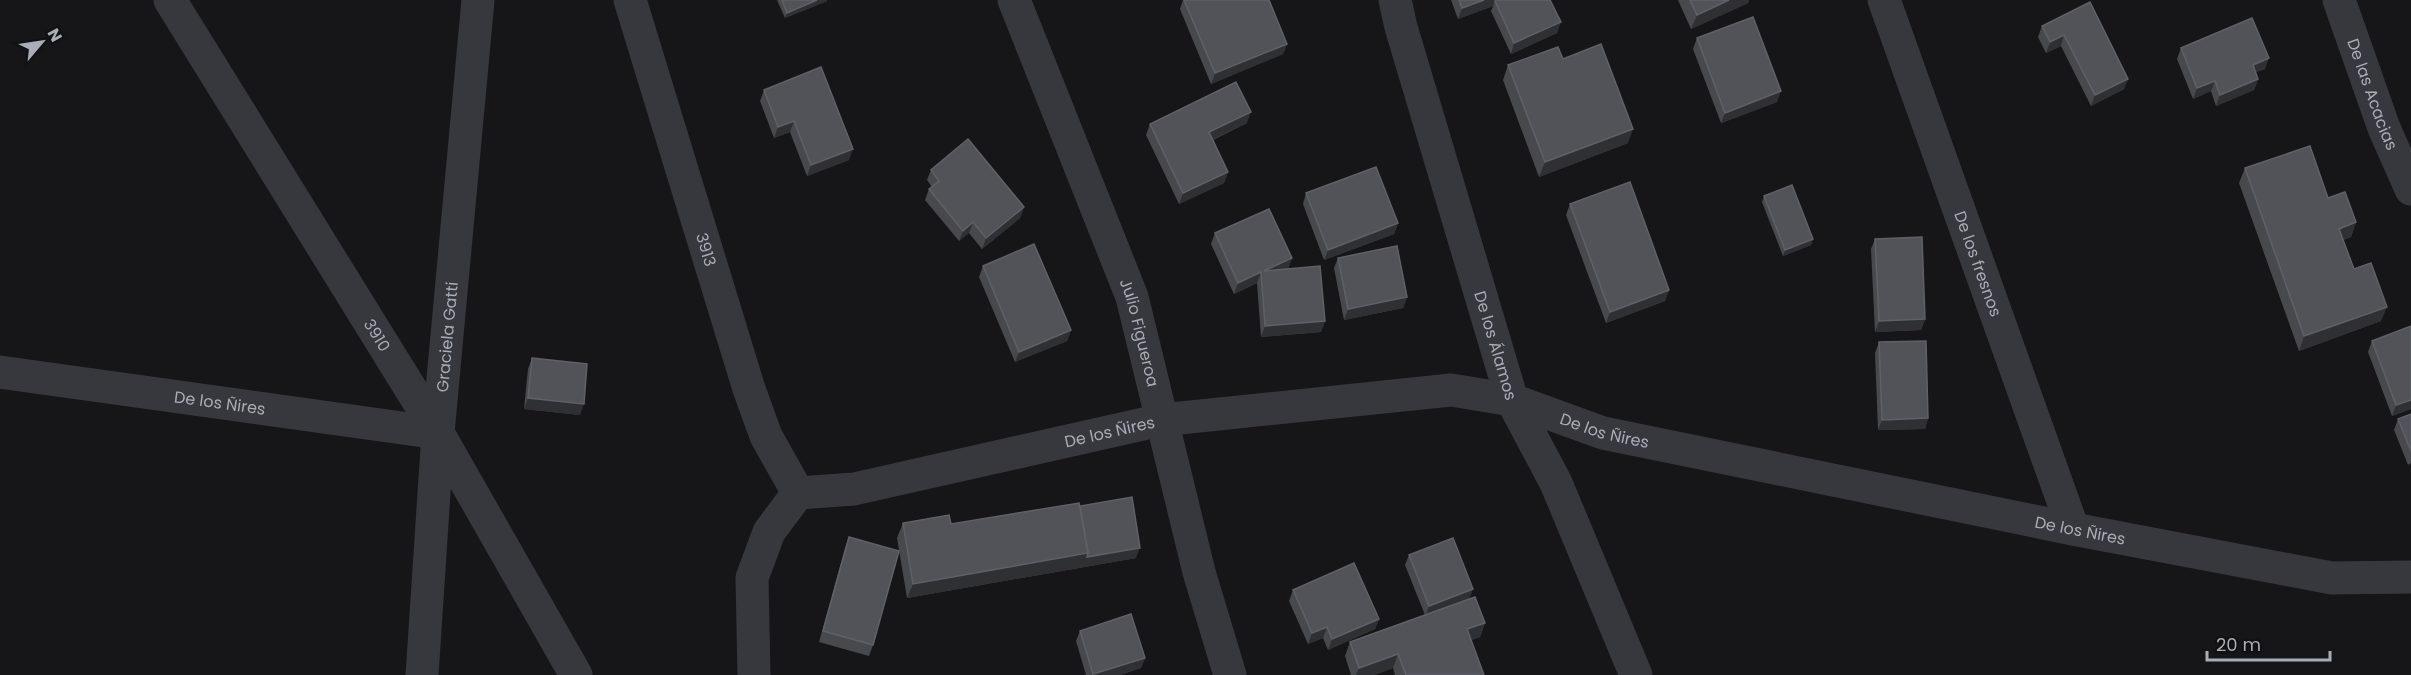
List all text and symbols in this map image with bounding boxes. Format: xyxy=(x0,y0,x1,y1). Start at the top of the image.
north arrow xyxy=(12,12,72,72)
text: N xyxy=(42,24,68,46)
street label: De las Acacias xyxy=(2342,35,2404,154)
street label: De los fresnos xyxy=(1949,208,2008,320)
street label: 3913 xyxy=(690,230,722,269)
street label: Julio Figueroa xyxy=(1114,275,1165,389)
street label: Graciela Gatti xyxy=(430,281,463,393)
street label: De los Álamos xyxy=(1469,288,1523,403)
street label: 3910 xyxy=(358,314,396,356)
street label: De los Ñires xyxy=(173,385,267,420)
street label: De los Ñires xyxy=(1557,407,1651,454)
street label: De los Ñires xyxy=(1062,410,1157,453)
street label: De los Ñires xyxy=(2033,510,2127,550)
scale bar xyxy=(2207,624,2330,662)
text: 20 m xyxy=(2216,632,2261,657)

